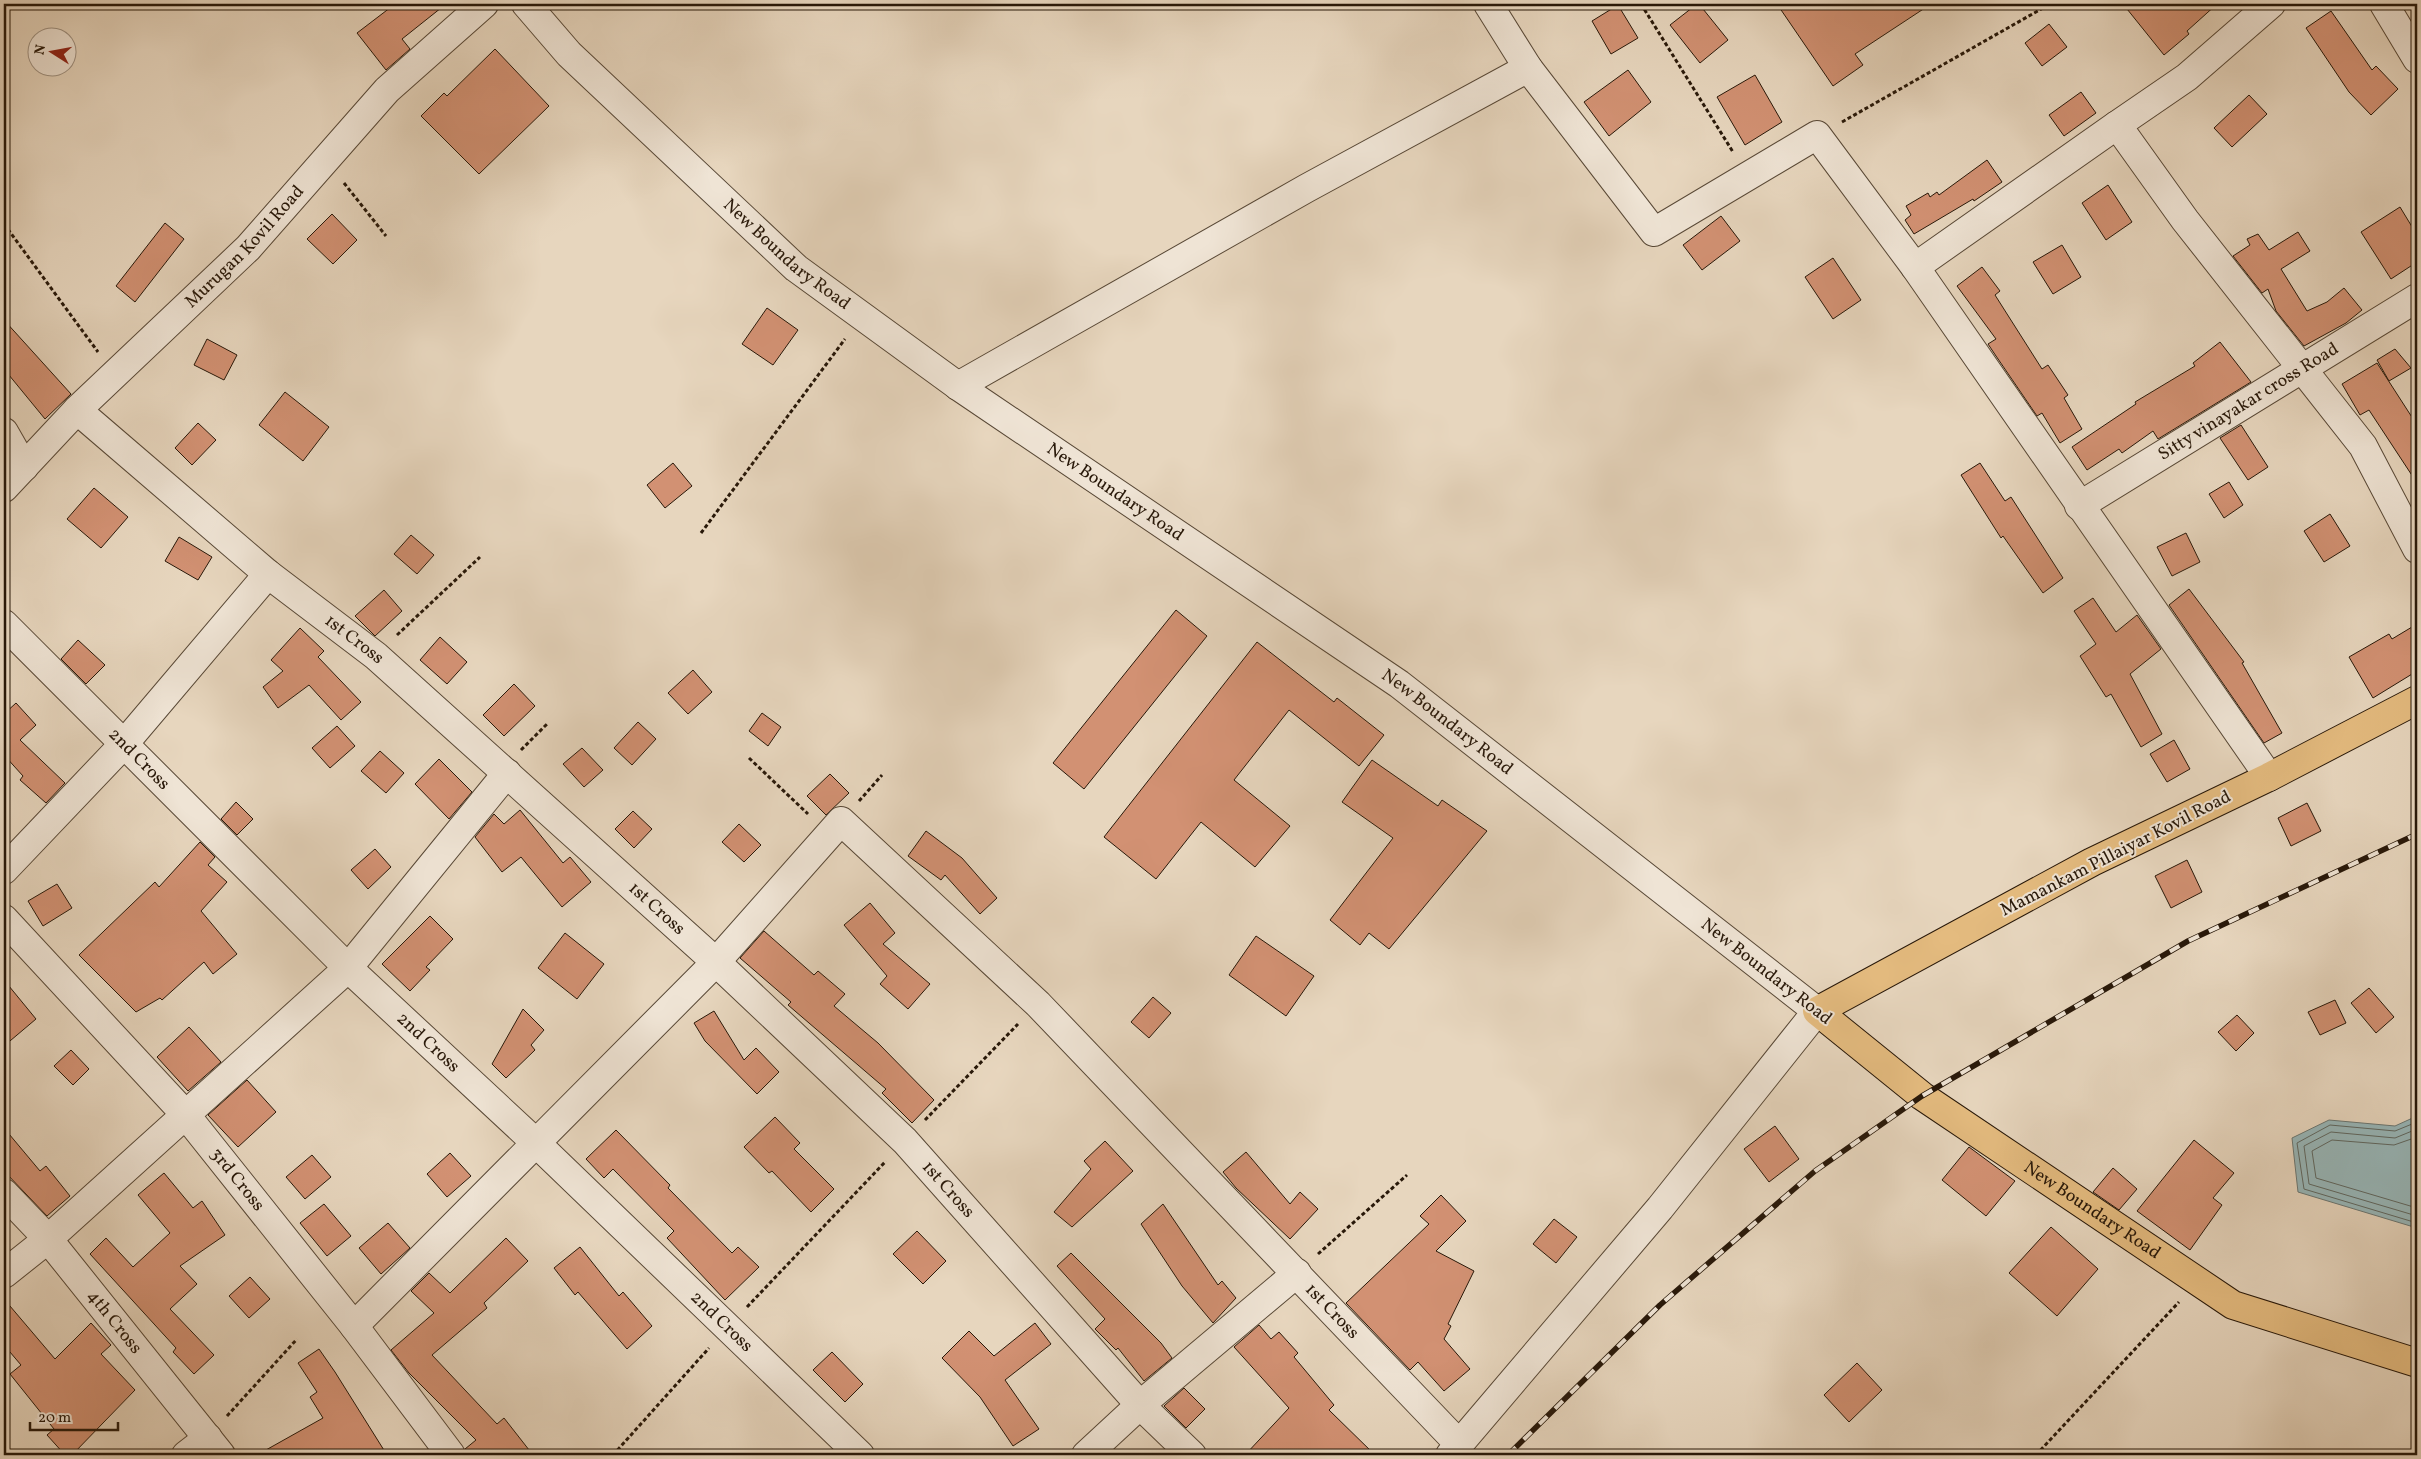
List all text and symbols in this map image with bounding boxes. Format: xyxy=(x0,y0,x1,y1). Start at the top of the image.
north arrow xyxy=(28,28,78,78)
text: N xyxy=(30,43,51,57)
street label: Murugan Kovil Road xyxy=(179,180,310,314)
street label: New Boundary Road xyxy=(717,193,855,316)
street label: Sitty vinayakar cross Road xyxy=(2153,337,2343,467)
street label: New Boundary Road xyxy=(1042,437,1189,548)
street label: 1st Cross xyxy=(319,609,390,670)
street label: New Boundary Road xyxy=(1376,663,1518,781)
street label: 2nd Cross xyxy=(102,722,176,796)
street label: Mamankam Pillaiyar Kovil Road xyxy=(1996,785,2236,923)
street label: 1st Cross xyxy=(623,876,691,941)
street label: New Boundary Road xyxy=(1695,913,1837,1031)
street label: 2nd Cross xyxy=(391,1007,465,1078)
street label: 3rd Cross xyxy=(204,1143,270,1217)
street label: 1st Cross xyxy=(916,1155,980,1224)
street label: New Boundary Road xyxy=(2018,1155,2166,1265)
street label: 1st Cross xyxy=(1299,1278,1365,1345)
street label: 4th Cross xyxy=(81,1285,148,1359)
street label: 2nd Cross xyxy=(685,1285,759,1358)
scale bar xyxy=(30,1399,118,1431)
text: 20 m xyxy=(38,1408,71,1429)

